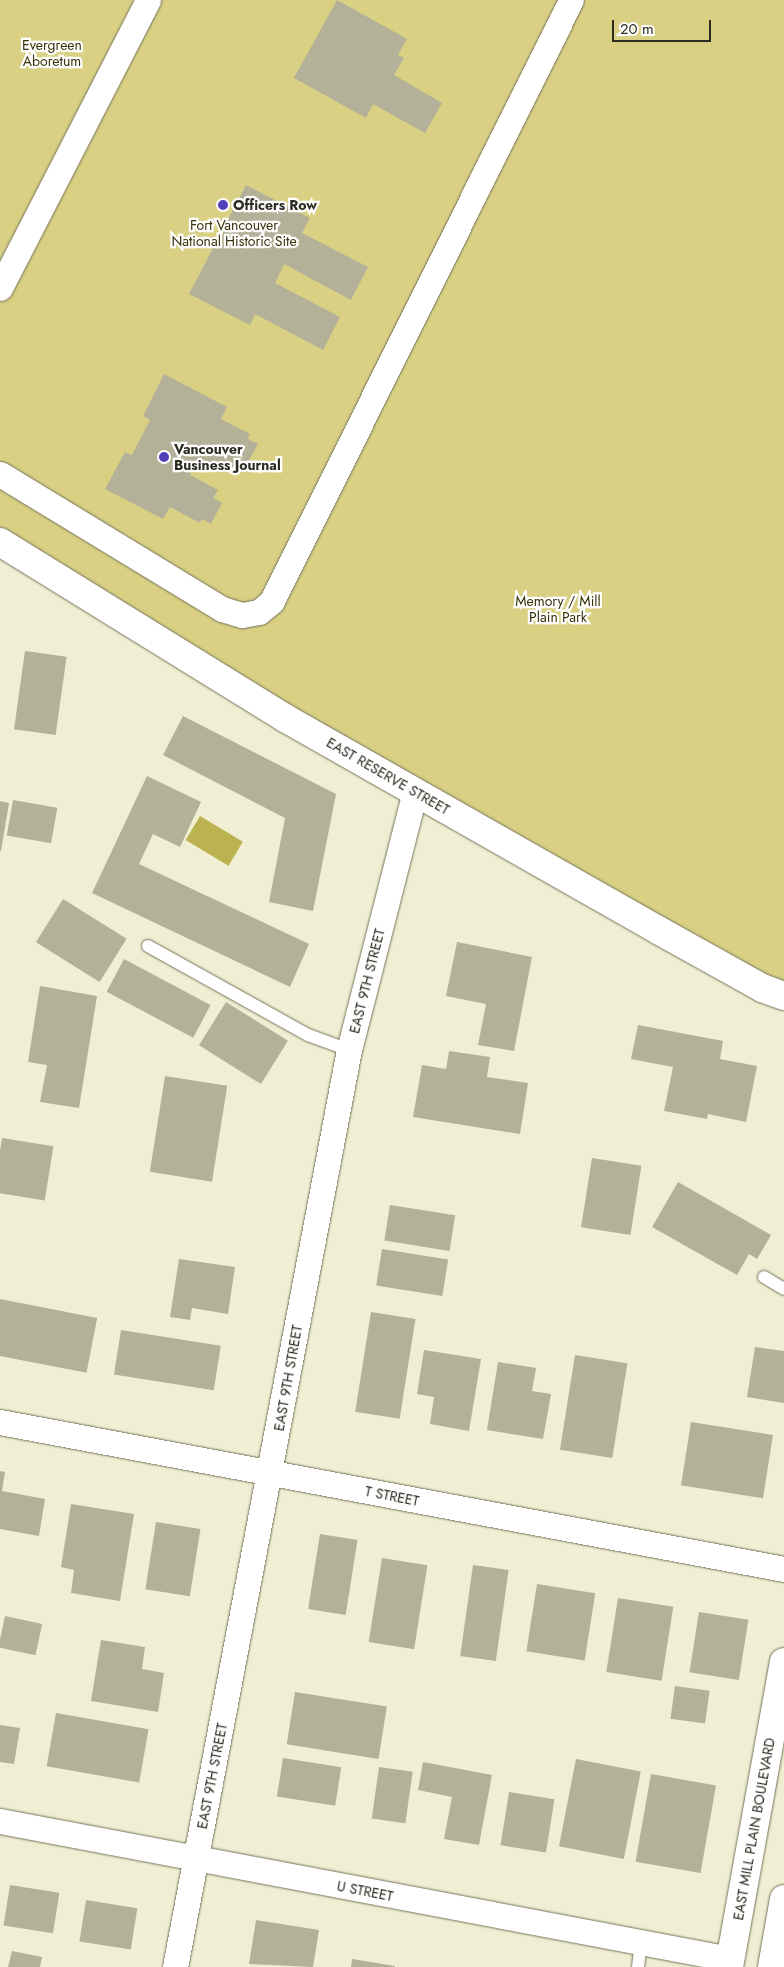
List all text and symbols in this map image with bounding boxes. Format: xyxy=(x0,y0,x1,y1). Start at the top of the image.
scale bar xyxy=(614,10,713,42)
text: 20 m xyxy=(620,18,654,40)
park label: Evergreen Aboretum xyxy=(22,37,82,70)
place label: Officers Row xyxy=(233,197,317,213)
marker: Officers Row xyxy=(217,199,229,211)
park label: Fort Vancouver National Historic Site xyxy=(171,217,297,250)
place label: Vancouver Business Journal xyxy=(174,441,281,474)
marker: Vancouver Business Journal xyxy=(158,451,170,463)
park label: Memory / Mill Plain Park xyxy=(515,593,601,626)
street label: EAST RESERVE STREET xyxy=(324,734,452,818)
street label: EAST 9TH STREET xyxy=(346,927,388,1035)
street label: EAST 9TH STREET xyxy=(270,1324,306,1432)
street label: T STREET xyxy=(364,1483,420,1509)
street label: EAST 9TH STREET xyxy=(193,1722,231,1830)
street label: EAST MILL PLAIN BOULEVARD xyxy=(730,1736,778,1922)
street label: U STREET xyxy=(335,1877,395,1905)

